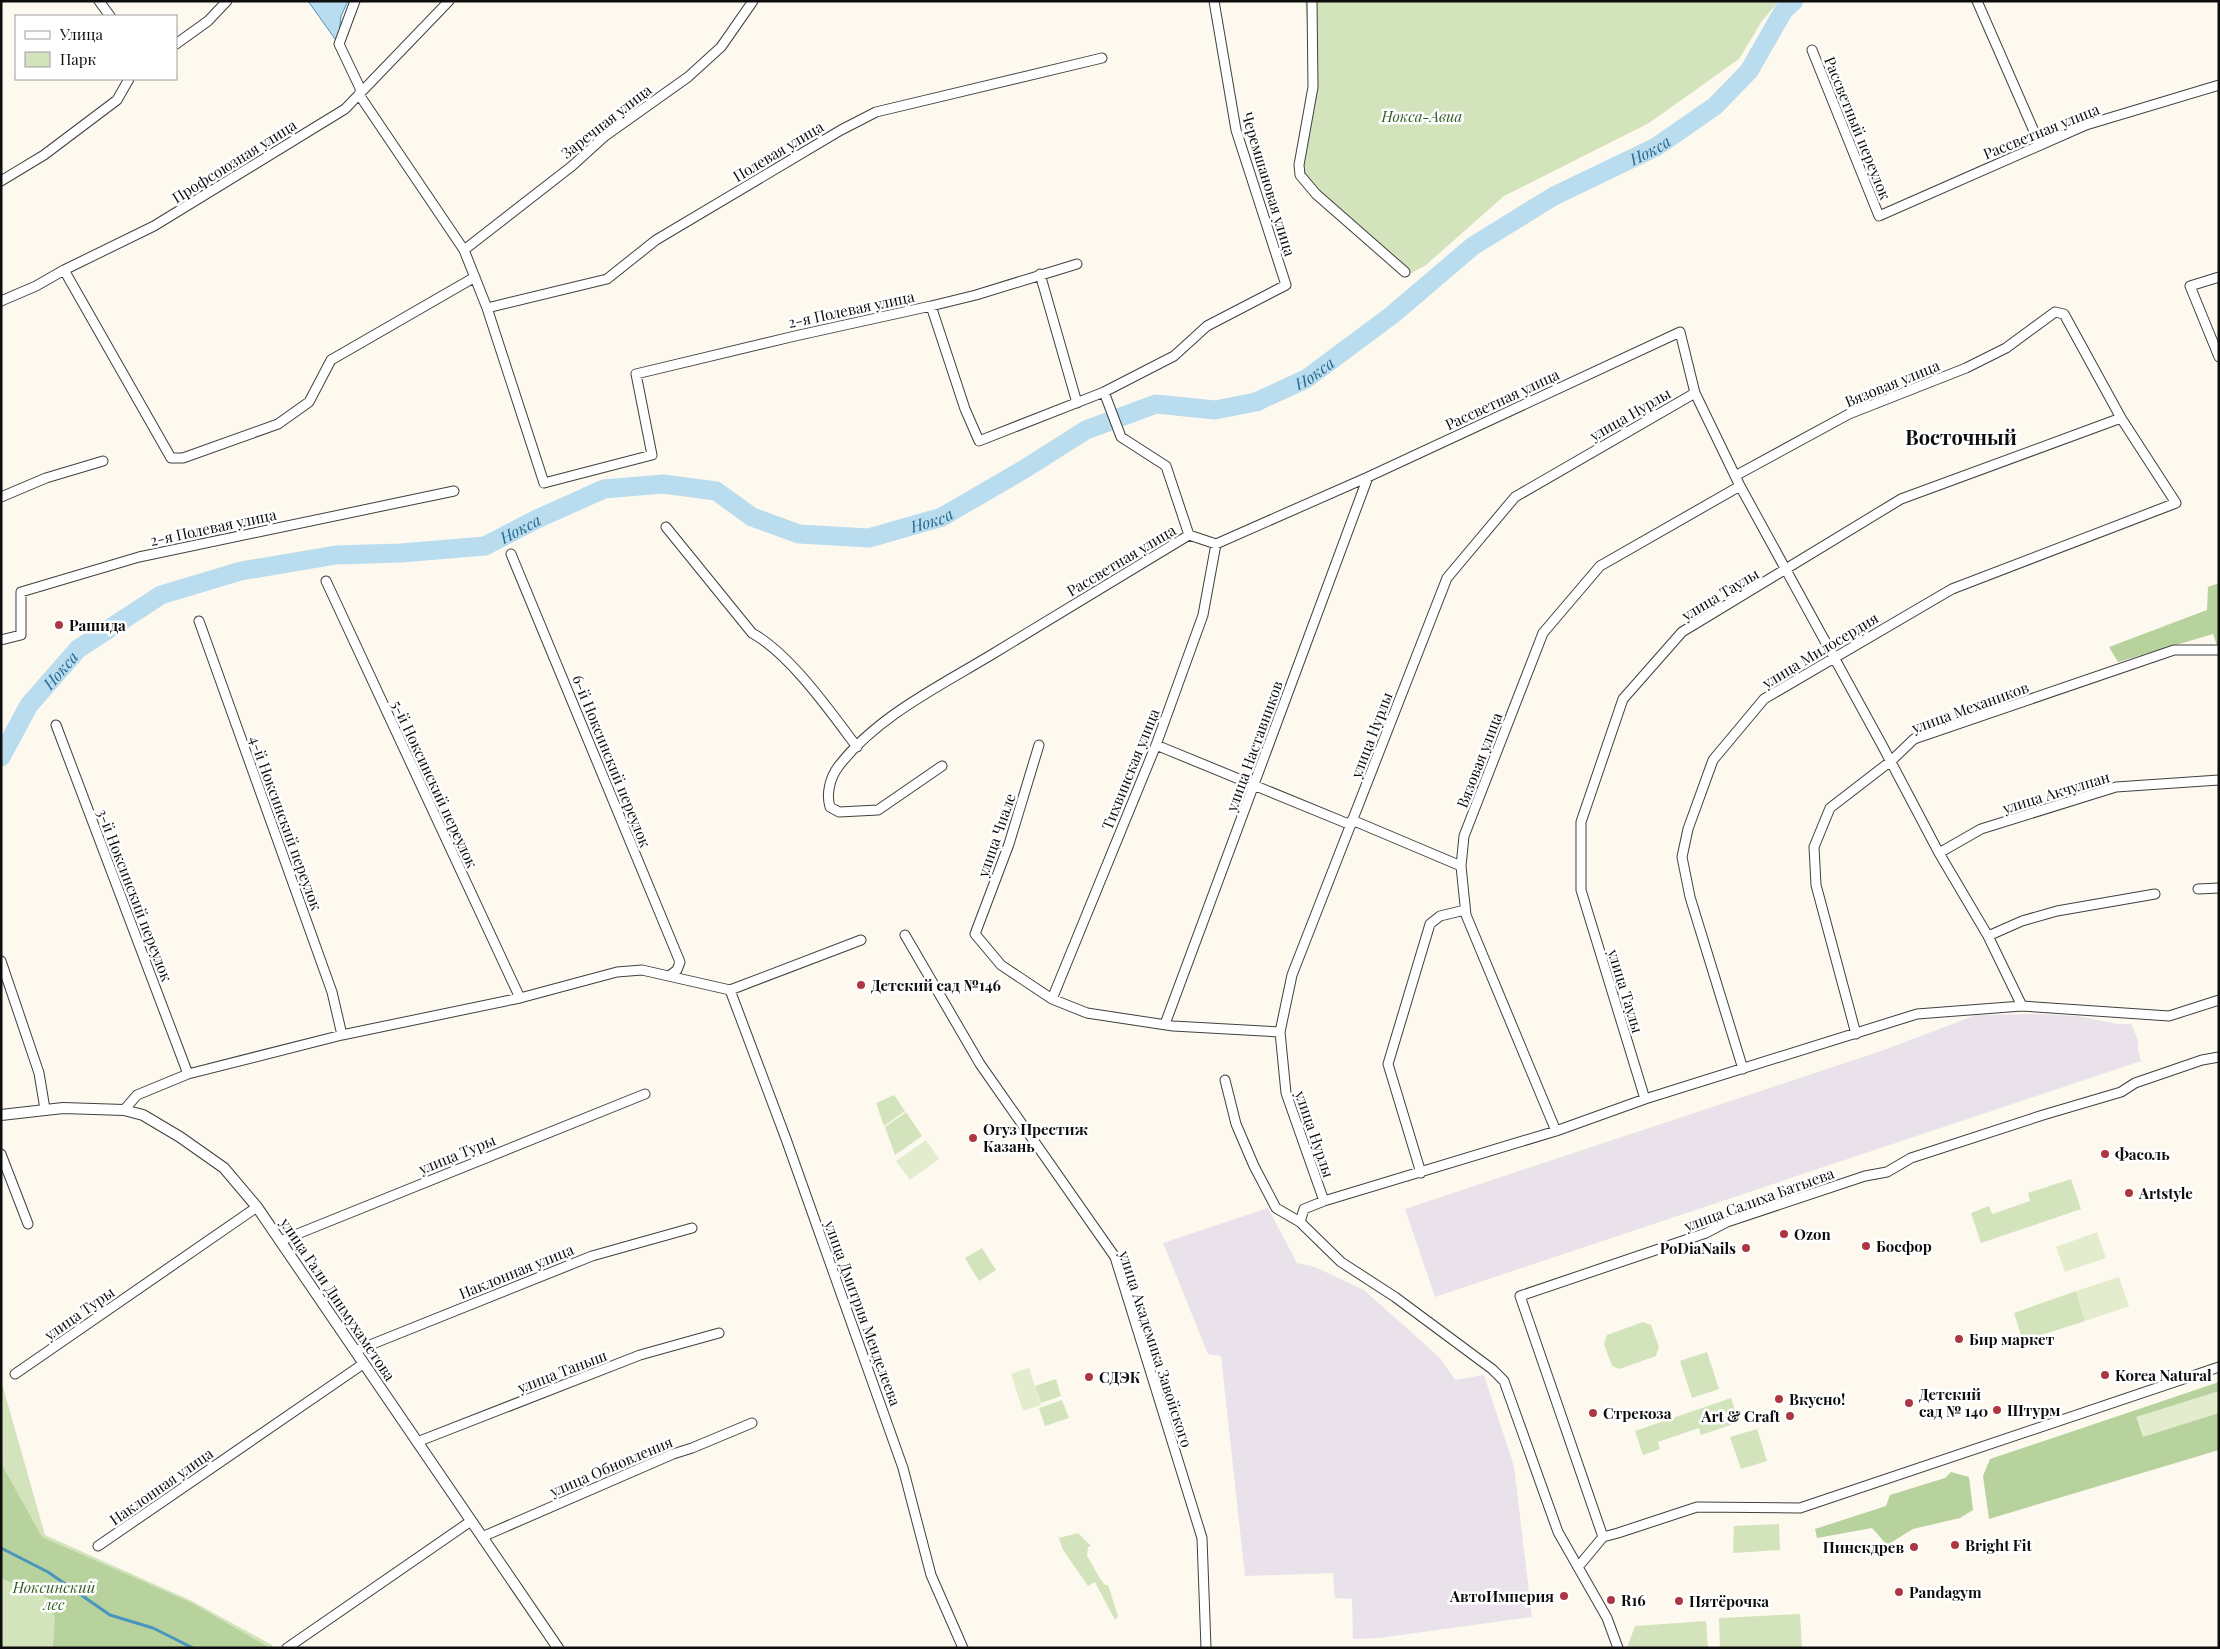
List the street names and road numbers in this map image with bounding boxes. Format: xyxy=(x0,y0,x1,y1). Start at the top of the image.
street label: Рассветный переулок xyxy=(1820,54,1896,203)
street label: Заречная улица xyxy=(557,79,656,163)
street label: Рассветная улица xyxy=(1980,98,2103,163)
street label: Черемшановая улица xyxy=(1238,109,1301,259)
street label: Профсоюзная улица xyxy=(168,114,300,207)
street label: Полевая улица xyxy=(729,116,827,186)
street label: 2-я Полевая улица xyxy=(786,286,917,332)
street label: Вязовая улица xyxy=(1842,355,1943,411)
street label: Рассветная улица xyxy=(1442,364,1563,434)
street label: улица Нурлы xyxy=(1585,383,1674,446)
street label: 2-я Полевая улица xyxy=(148,504,279,550)
street label: Рассветная улица xyxy=(1063,519,1180,600)
street label: улица Таулы xyxy=(1677,563,1762,625)
street label: улица Милосердия xyxy=(1757,607,1882,693)
street label: 6-й Ноксинский переулок xyxy=(568,672,656,851)
street label: улица Механиков xyxy=(1908,677,2031,738)
street label: улица Наставников xyxy=(1221,678,1287,815)
street label: улица Нурлы xyxy=(1345,689,1397,782)
street label: 5-й Ноксинский переулок xyxy=(387,697,483,871)
street label: Тихвинская улица xyxy=(1097,705,1164,832)
street label: Вязовая улица xyxy=(1452,709,1507,810)
street label: 4-й Ноксинский переулок xyxy=(245,733,327,913)
street label: улица Акчулпан xyxy=(1999,766,2112,818)
street label: улица Чиале xyxy=(972,791,1020,880)
street label: 3-й Ноксинский переулок xyxy=(93,806,177,985)
street label: улица Таулы xyxy=(1603,946,1648,1035)
street label: улица Нурлы xyxy=(1290,1087,1339,1180)
street label: улица Туры xyxy=(415,1130,498,1179)
street label: улица Салиха Батыева xyxy=(1680,1162,1837,1236)
street label: улица Гали Динмухаметова xyxy=(275,1213,400,1385)
street label: улица Дмитрия Менделеева xyxy=(820,1217,906,1409)
street label: Наклонная улица xyxy=(456,1239,577,1303)
street label: улица Академика Завойского xyxy=(1114,1247,1197,1450)
street label: улица Туры xyxy=(39,1282,118,1345)
street label: улица Таныш xyxy=(514,1345,610,1398)
street label: улица Обновления xyxy=(546,1431,675,1501)
street label: Наклонная улица xyxy=(105,1442,217,1529)

